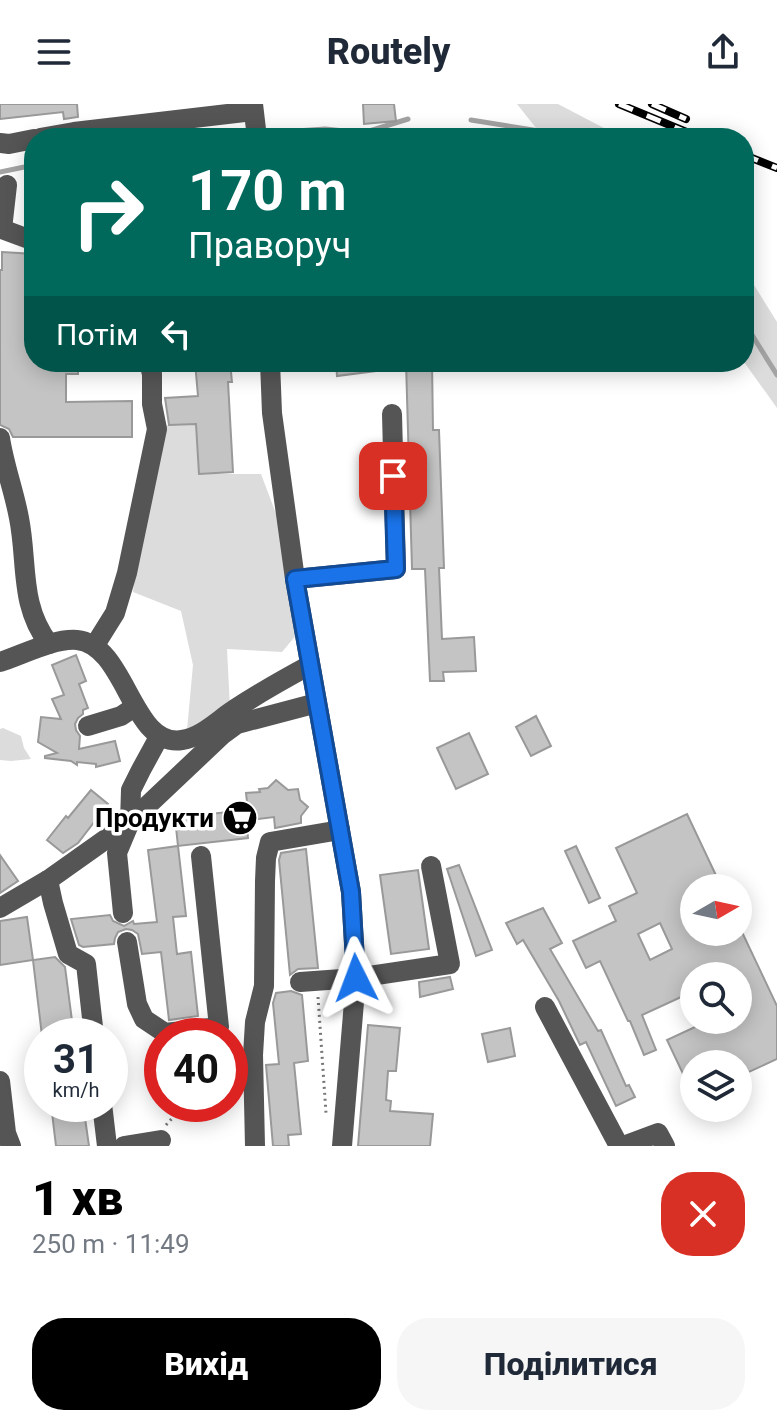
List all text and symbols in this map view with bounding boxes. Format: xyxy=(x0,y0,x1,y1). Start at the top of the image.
icon: menu xyxy=(32,30,76,74)
icon: share xyxy=(701,30,745,74)
text: Routely xyxy=(327,31,450,73)
text: 170 m xyxy=(188,158,347,224)
icon: right xyxy=(56,160,160,264)
text: Праворуч xyxy=(188,225,351,267)
icon: left xyxy=(154,312,198,356)
text: Потім xyxy=(56,317,138,352)
pin xyxy=(359,442,427,510)
icon: arrive xyxy=(371,454,415,498)
supermarket icon: Продукти xyxy=(221,799,259,837)
place label: Продукти xyxy=(95,803,214,833)
north arrow xyxy=(680,874,752,946)
map controls xyxy=(680,874,752,1122)
position arrow xyxy=(314,936,398,1020)
button: search xyxy=(680,962,752,1034)
speed limit sign: 40 xyxy=(144,1018,248,1122)
text: 31 xyxy=(53,1036,99,1083)
button: layers xyxy=(680,1050,752,1122)
text: km/h xyxy=(53,1078,99,1102)
text: 1 хв xyxy=(32,1170,123,1227)
button: close xyxy=(661,1172,745,1256)
text: 250 m · 11:49 xyxy=(32,1229,190,1259)
button: Вихід xyxy=(32,1318,381,1410)
button: Поділитися xyxy=(397,1318,745,1410)

